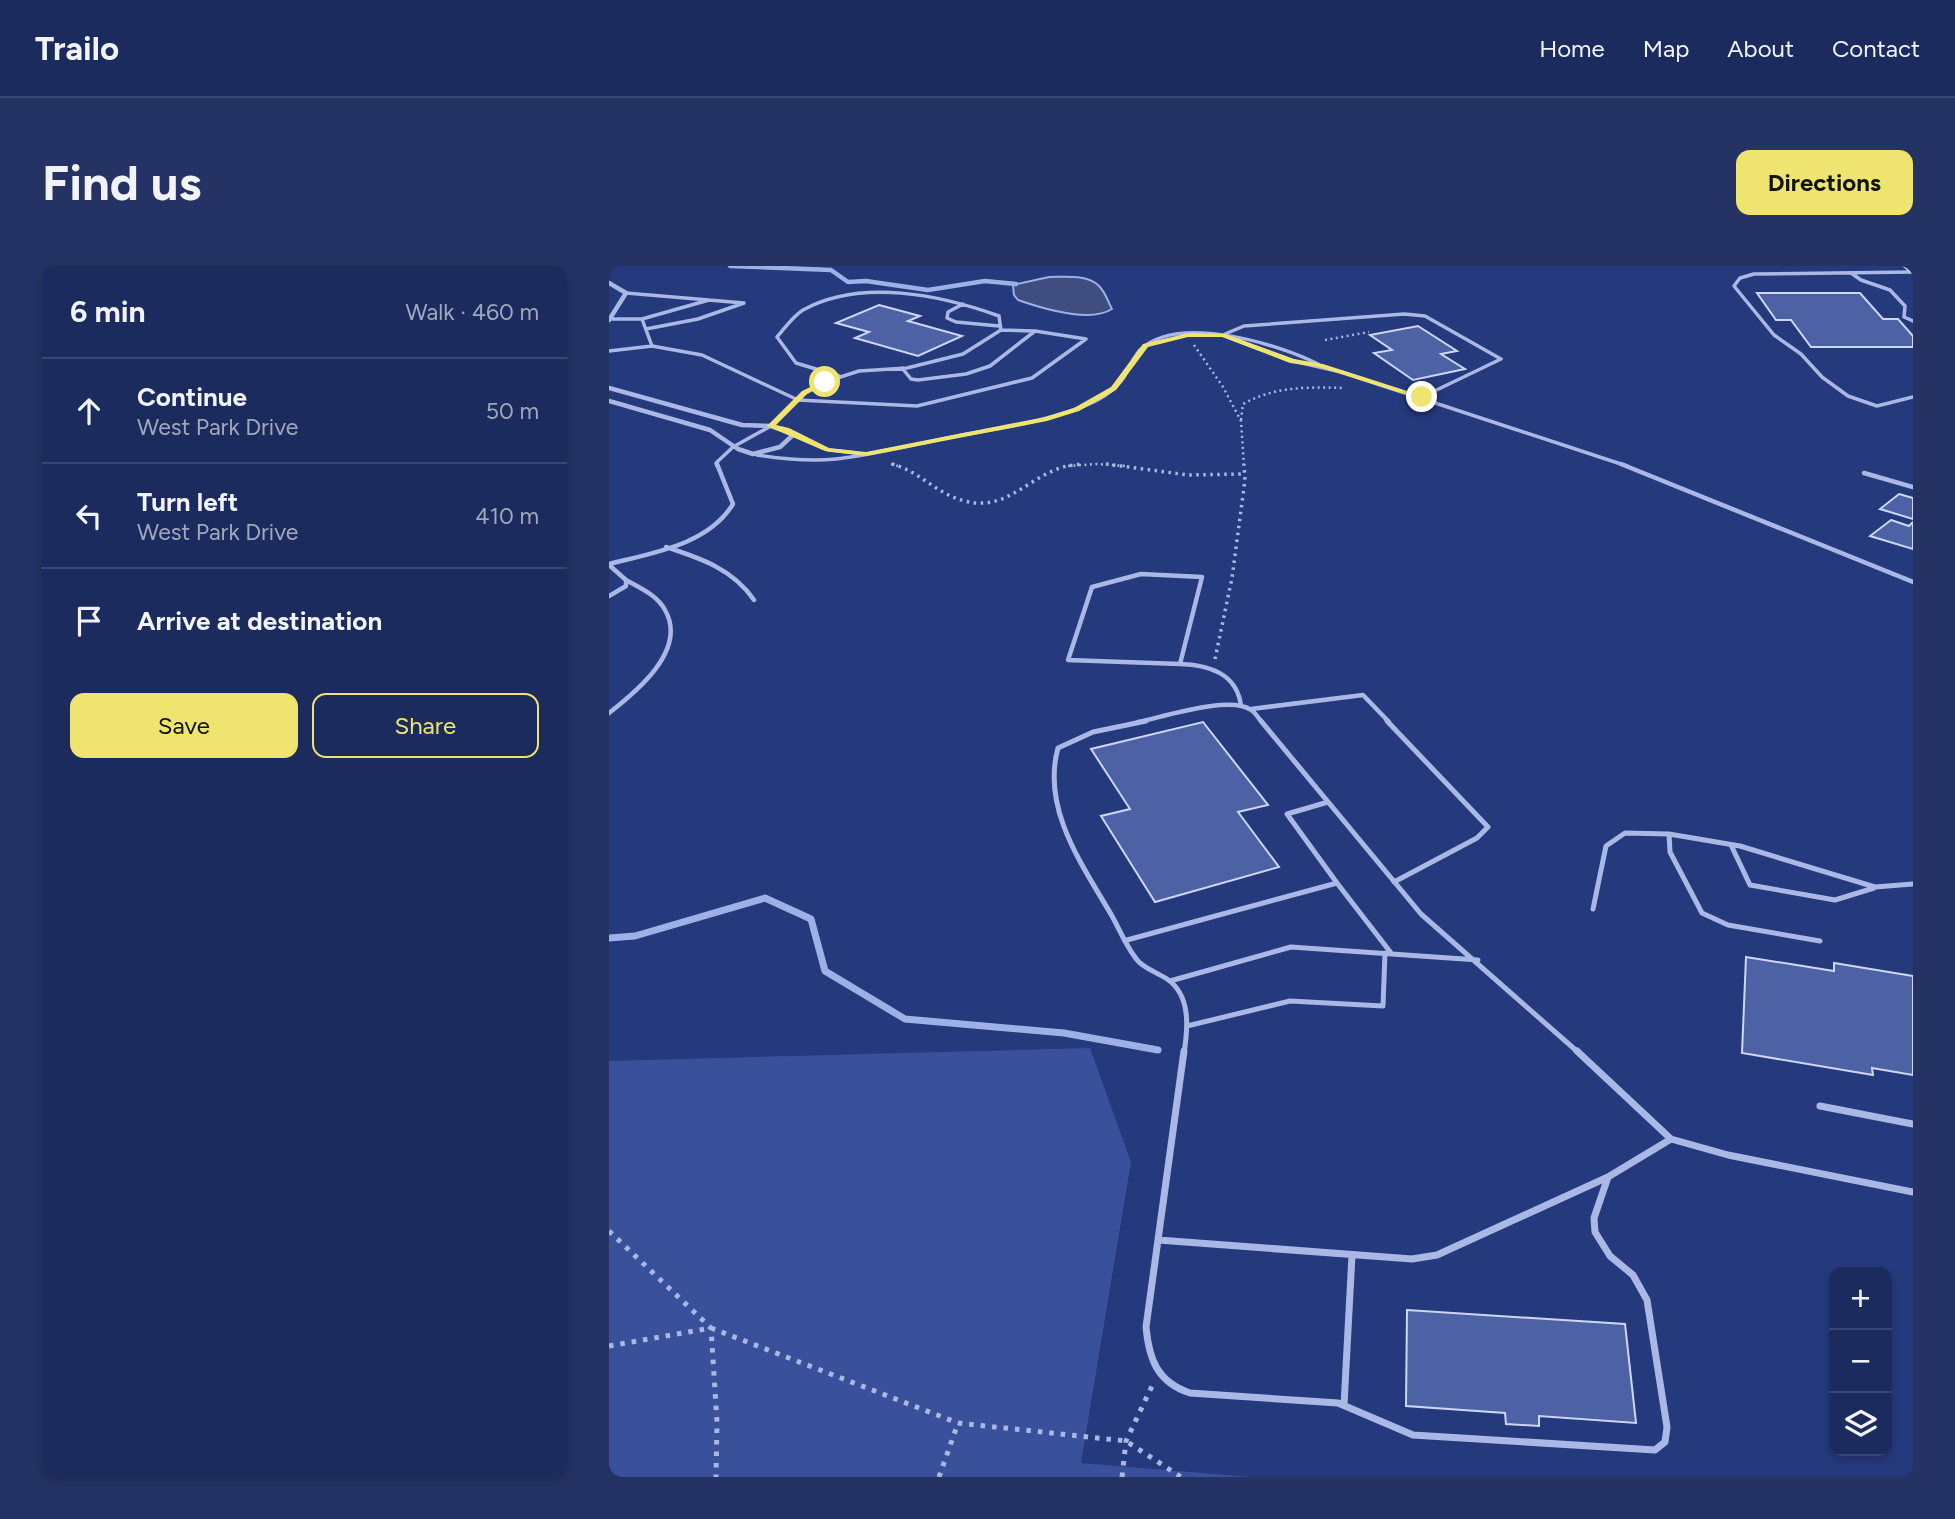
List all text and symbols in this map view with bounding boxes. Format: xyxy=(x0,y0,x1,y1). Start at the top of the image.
text: Trailo xyxy=(35,29,119,68)
text: Home xyxy=(1539,34,1605,63)
text: Map xyxy=(1643,34,1689,63)
text: About xyxy=(1727,34,1794,63)
text: Contact xyxy=(1832,34,1920,63)
button: Directions xyxy=(1736,150,1913,215)
text: Find us xyxy=(42,153,201,212)
text: 6 min xyxy=(70,293,146,330)
text: Walk · 460 m xyxy=(405,298,539,326)
route start xyxy=(809,366,840,397)
text: Continue xyxy=(137,381,247,413)
route end xyxy=(1406,381,1437,412)
icon: ahead xyxy=(70,392,108,430)
text: 50 m xyxy=(486,397,539,425)
text: West Park Drive xyxy=(137,413,298,441)
text: Turn left xyxy=(137,486,238,518)
icon: left xyxy=(70,497,108,535)
text: 410 m xyxy=(475,502,539,530)
text: West Park Drive xyxy=(137,518,298,546)
icon: arrive xyxy=(70,602,108,640)
text: Arrive at destination xyxy=(137,605,382,637)
button: Save xyxy=(70,693,298,758)
button: Share xyxy=(312,693,539,758)
map controls xyxy=(1829,1267,1892,1456)
button: + xyxy=(1829,1267,1892,1330)
button: − xyxy=(1829,1330,1892,1393)
button: layers xyxy=(1829,1393,1892,1456)

